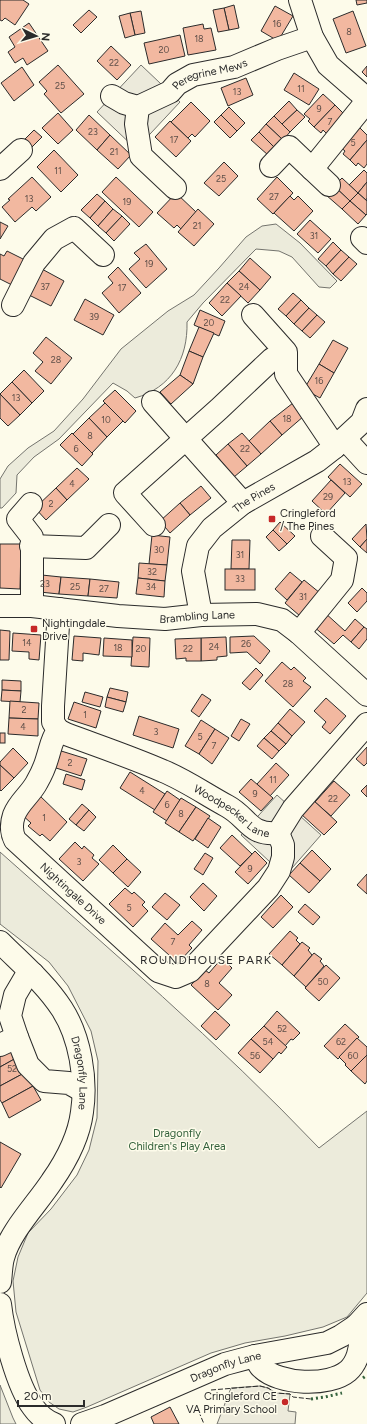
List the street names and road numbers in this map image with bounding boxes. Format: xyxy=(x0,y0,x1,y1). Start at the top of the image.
street label: Peregrine Mews xyxy=(169,56,249,92)
street label: The Pines xyxy=(230,480,278,516)
street label: Brambling Lane xyxy=(159,608,235,626)
street label: Woodpecker Lane xyxy=(191,782,270,840)
street label: Nightingale Drive xyxy=(37,860,109,927)
street label: Dragonfly Lane xyxy=(68,1035,90,1111)
street label: Dragonfly Lane xyxy=(188,1349,262,1385)

